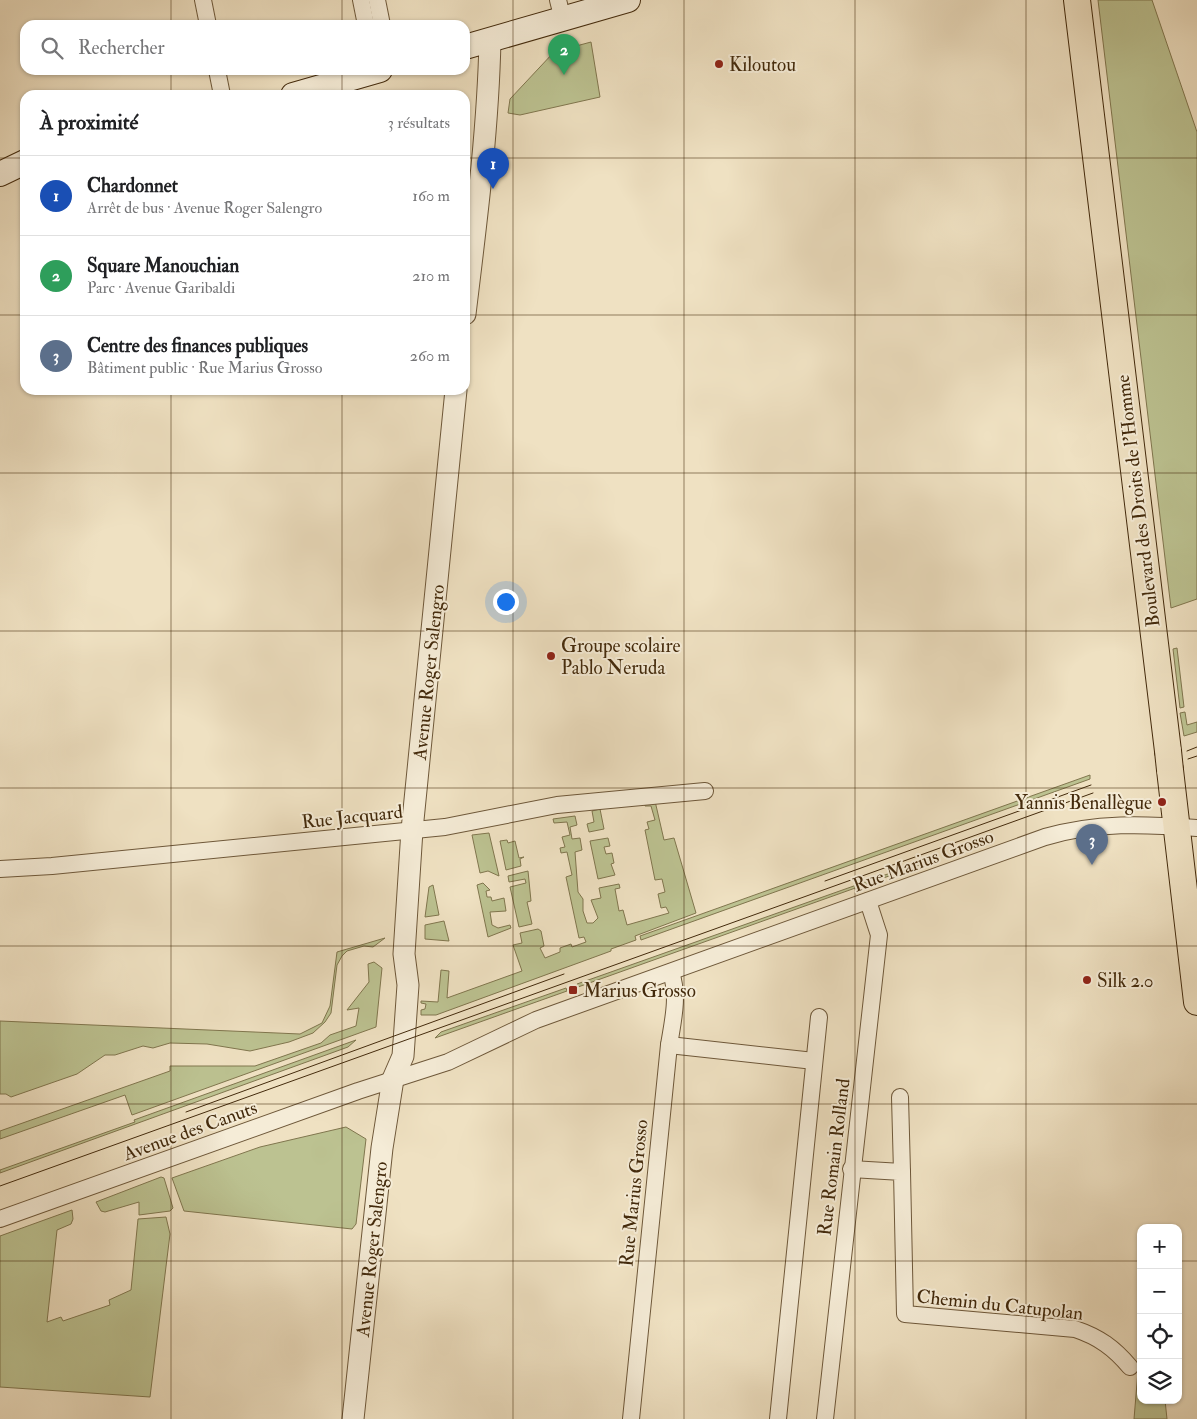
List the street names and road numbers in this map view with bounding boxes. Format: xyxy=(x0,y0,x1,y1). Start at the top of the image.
street label: Boulevard des Droits de l'Homme xyxy=(1111,373,1165,628)
street label: Avenue Roger Salengro xyxy=(408,583,450,762)
street label: Rue Jacquard xyxy=(300,800,405,834)
street label: Rue Marius Grosso xyxy=(850,824,997,898)
street label: Rue Romain Rolland xyxy=(812,1076,856,1237)
street label: Avenue des Canuts xyxy=(119,1096,260,1167)
street label: Rue Marius Grosso xyxy=(614,1118,654,1268)
street label: Avenue Roger Salengro xyxy=(351,1160,393,1339)
street label: Chemin du Catupolan xyxy=(915,1284,1085,1327)

